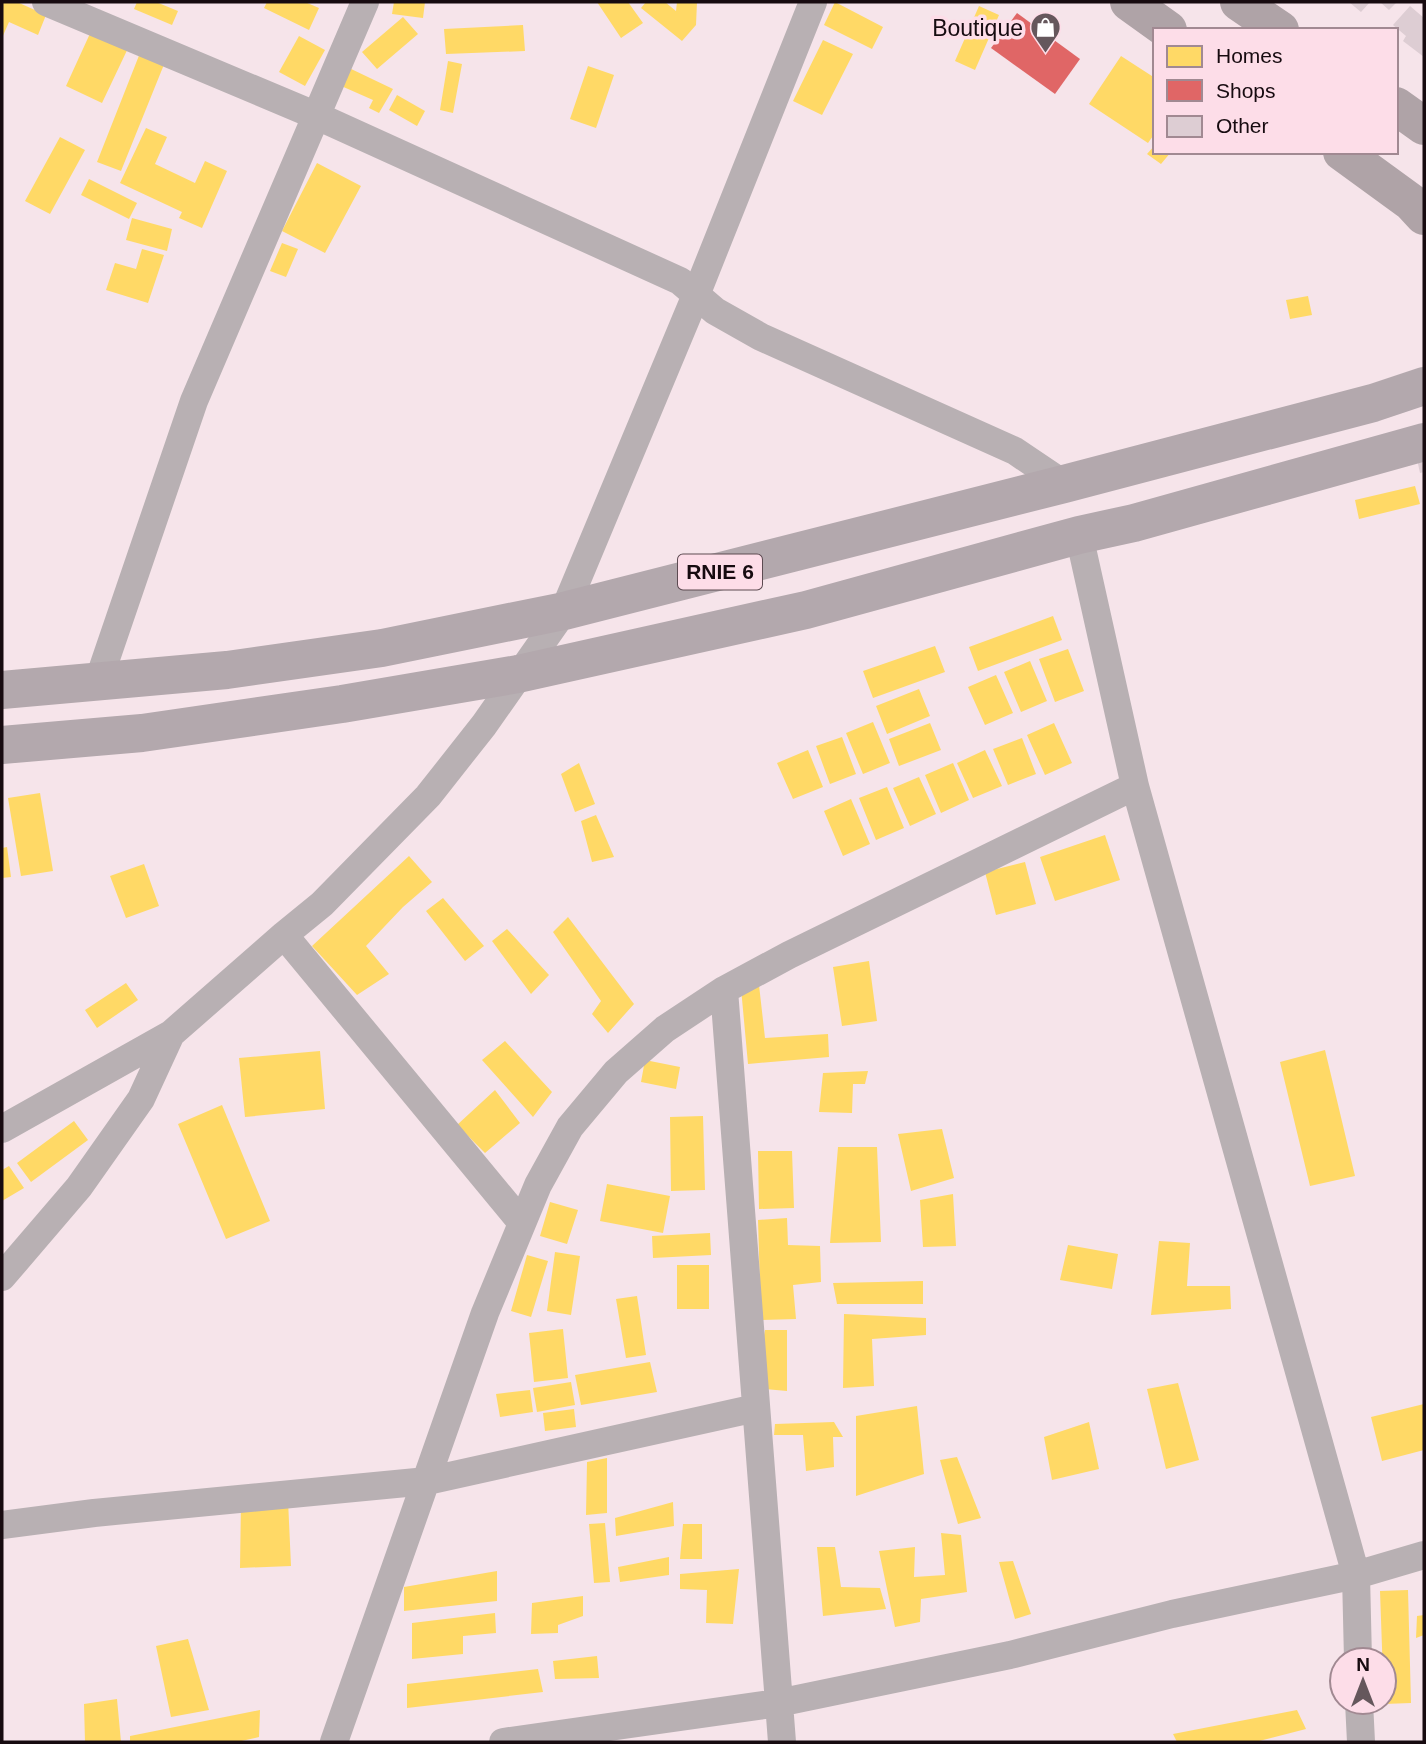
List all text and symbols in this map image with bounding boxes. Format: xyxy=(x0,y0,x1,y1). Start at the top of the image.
shop icon: Boutique xyxy=(1029,11,1063,55)
place label: Boutique xyxy=(932,15,1023,41)
legend xyxy=(1153,28,1398,154)
text: Homes xyxy=(1216,44,1283,67)
text: Shops xyxy=(1216,79,1276,102)
text: Other xyxy=(1216,114,1269,137)
road number: RNIE 6 xyxy=(678,554,762,590)
north arrow xyxy=(1328,1646,1398,1716)
text: N xyxy=(1356,1654,1370,1675)

